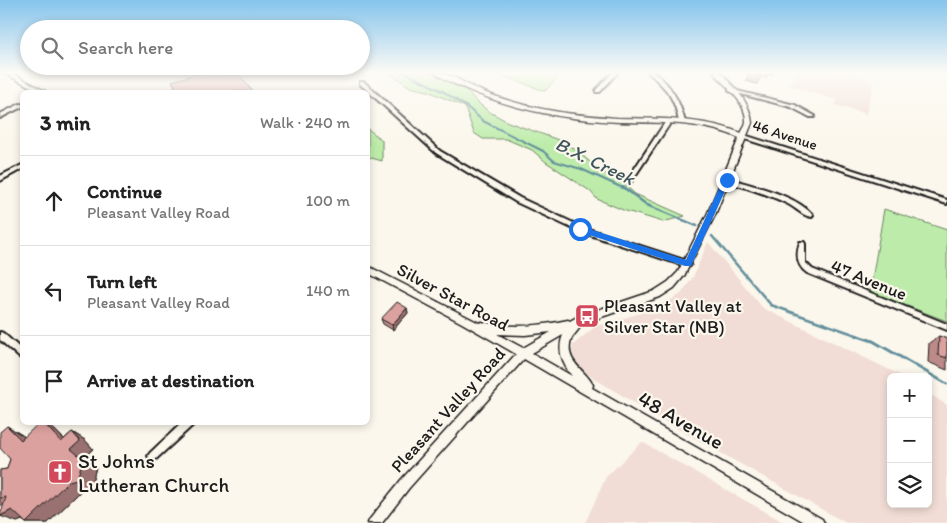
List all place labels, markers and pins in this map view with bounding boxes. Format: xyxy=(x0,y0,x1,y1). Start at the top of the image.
place label: Pleasant Valley at Silver Star (NB) xyxy=(604,295,742,338)
bus stop icon: Pleasant Valley at Silver Star (NB) xyxy=(574,303,600,329)
place label: St Johns Lutheran Church xyxy=(78,448,229,497)
church icon: St Johns Lutheran Church xyxy=(47,459,73,485)

